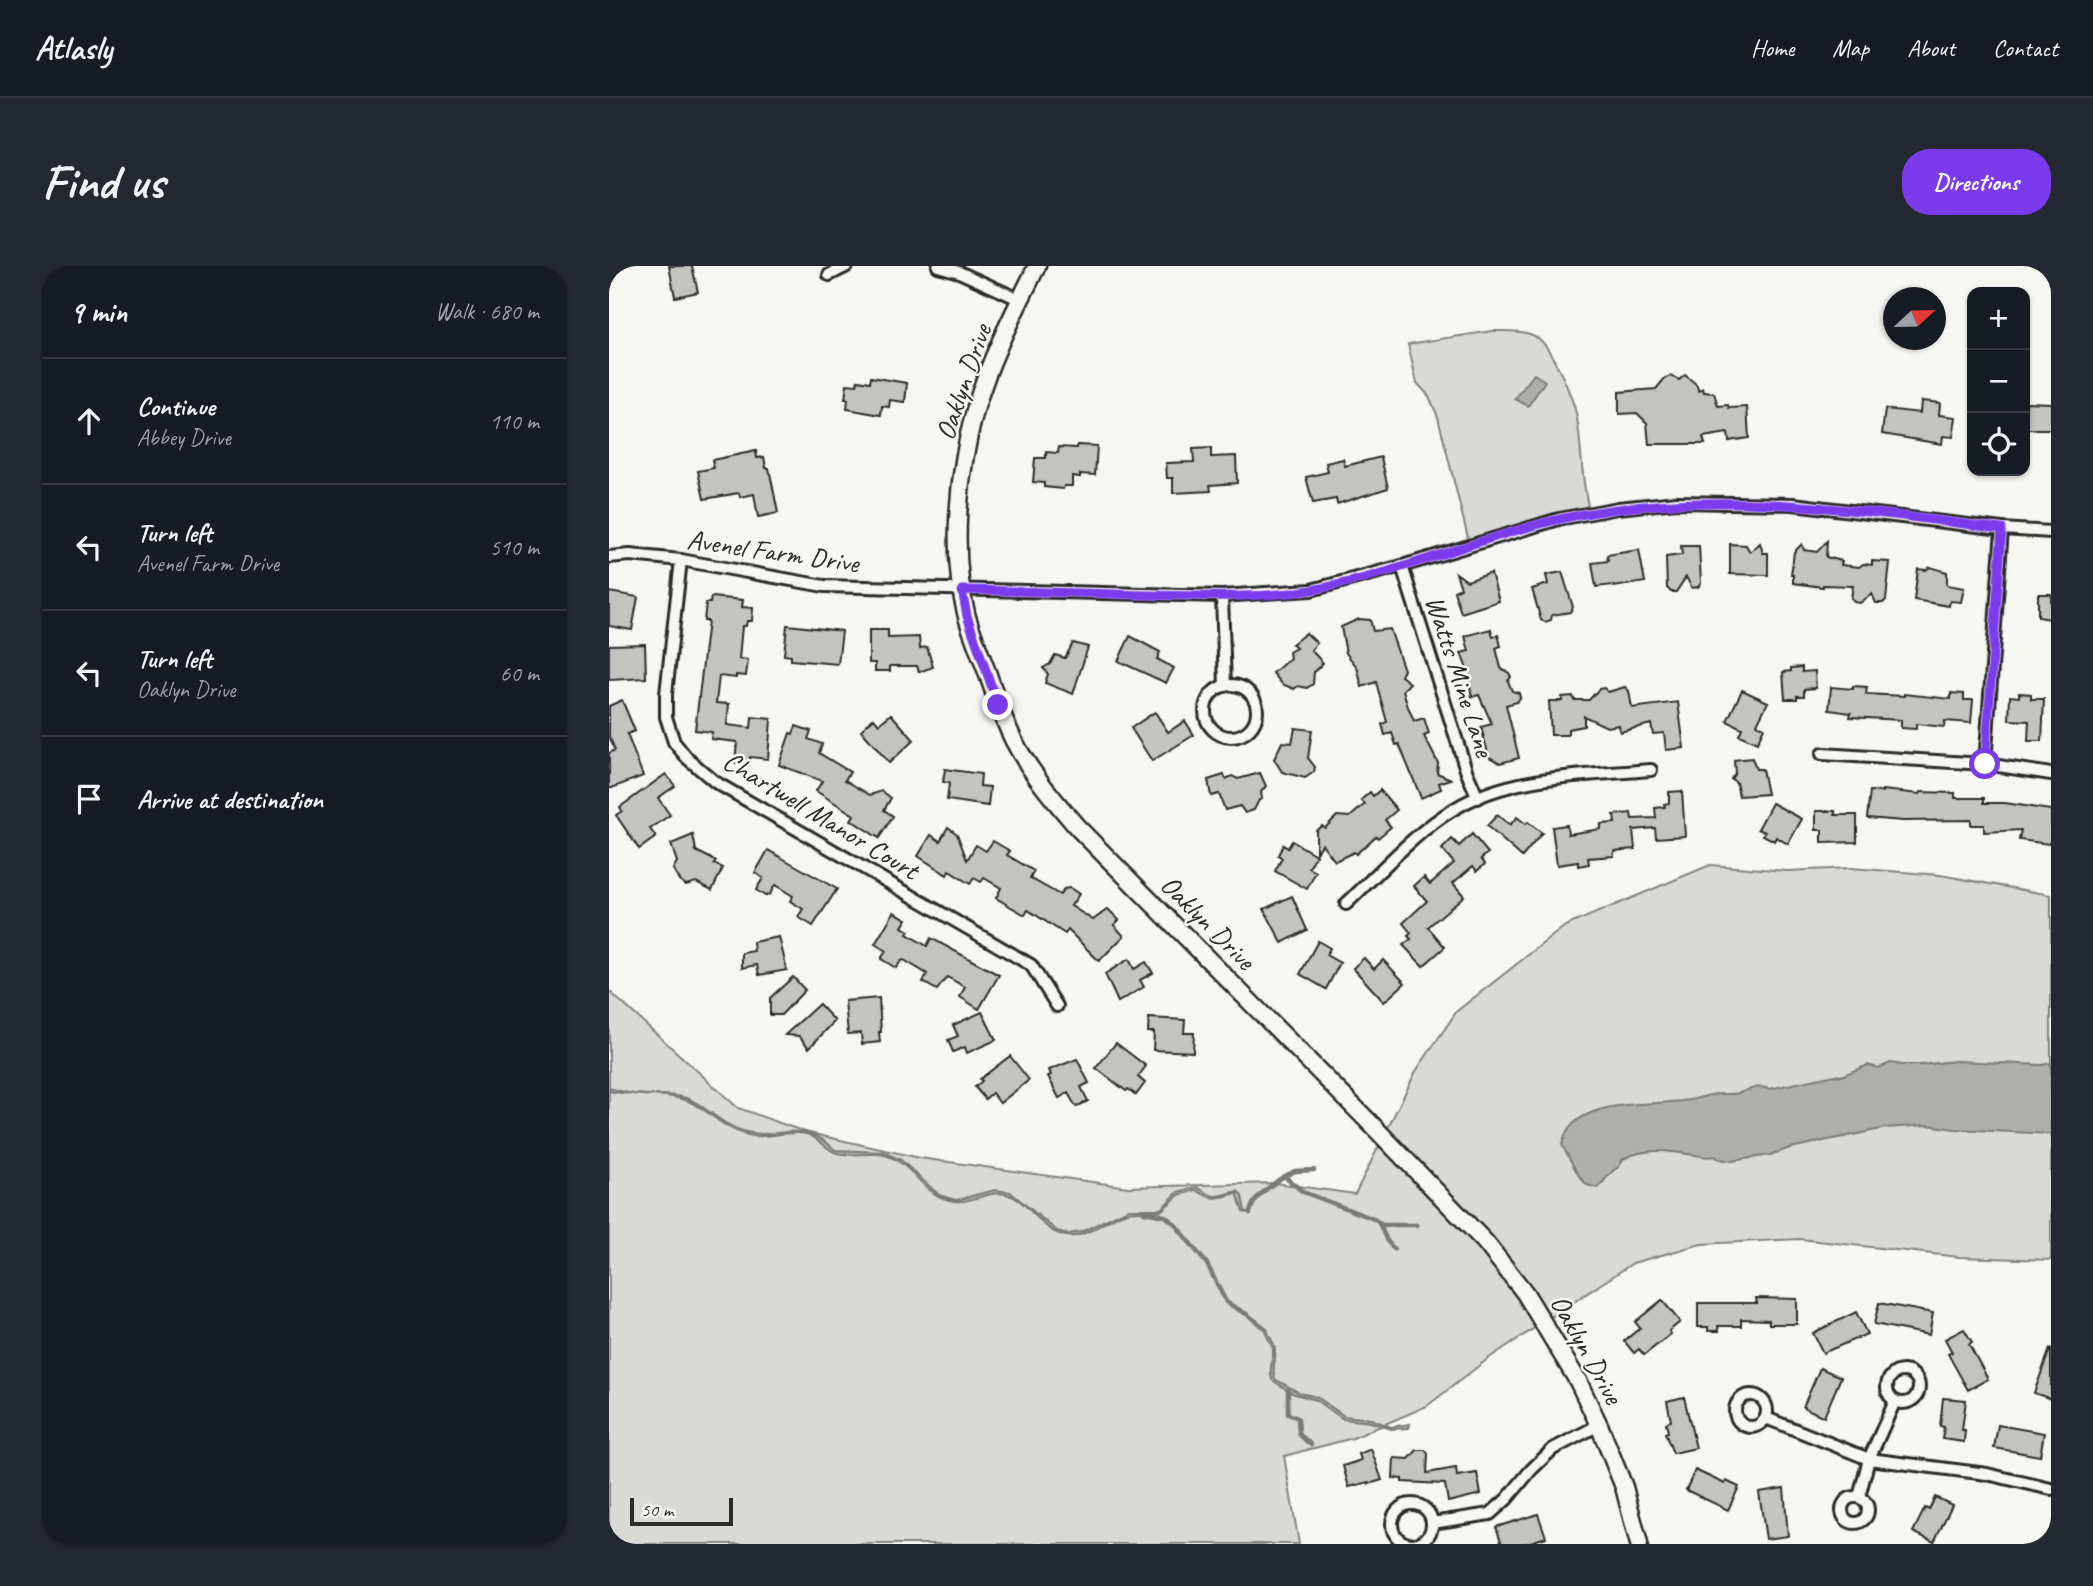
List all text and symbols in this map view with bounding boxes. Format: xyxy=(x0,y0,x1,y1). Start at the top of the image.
text: Atlasly xyxy=(35,27,112,69)
text: Home xyxy=(1751,33,1794,63)
text: Map xyxy=(1832,33,1869,63)
text: About xyxy=(1907,33,1955,63)
text: Contact xyxy=(1993,33,2058,63)
button: Directions xyxy=(1902,149,2051,215)
text: Find us xyxy=(42,151,164,213)
north arrow xyxy=(1883,287,1946,350)
map controls xyxy=(1967,287,2030,476)
button: + xyxy=(1967,287,2030,350)
text: 9 min xyxy=(70,293,127,331)
text: Walk · 680 m xyxy=(435,297,539,326)
street label: Oaklyn Drive xyxy=(927,318,1000,444)
button: − xyxy=(1967,350,2030,413)
text: Continue xyxy=(137,390,215,423)
icon: ahead xyxy=(70,402,108,440)
text: 110 m xyxy=(490,407,539,436)
button: locate xyxy=(1967,413,2030,476)
text: Abbey Drive xyxy=(137,423,231,452)
text: Turn left xyxy=(137,516,212,549)
street label: Avenel Farm Drive xyxy=(685,522,863,581)
icon: left xyxy=(70,528,108,566)
text: 510 m xyxy=(490,533,539,562)
text: Avenel Farm Drive xyxy=(137,549,279,578)
street label: Watts Mine Lane xyxy=(1418,591,1503,763)
text: Turn left xyxy=(137,642,212,675)
icon: left xyxy=(70,654,108,692)
text: 60 m xyxy=(500,659,539,688)
text: Oaklyn Drive xyxy=(137,675,235,704)
route end xyxy=(982,689,1013,720)
street label: Chartwell Manor Court xyxy=(717,743,927,888)
route start xyxy=(1969,748,2000,779)
icon: arrive xyxy=(70,780,108,818)
text: Arrive at destination xyxy=(137,783,323,816)
street label: Oaklyn Drive xyxy=(1153,867,1264,978)
street label: Oaklyn Drive xyxy=(1543,1288,1632,1412)
scale bar xyxy=(630,1495,733,1527)
text: 50 m xyxy=(641,1498,673,1522)

